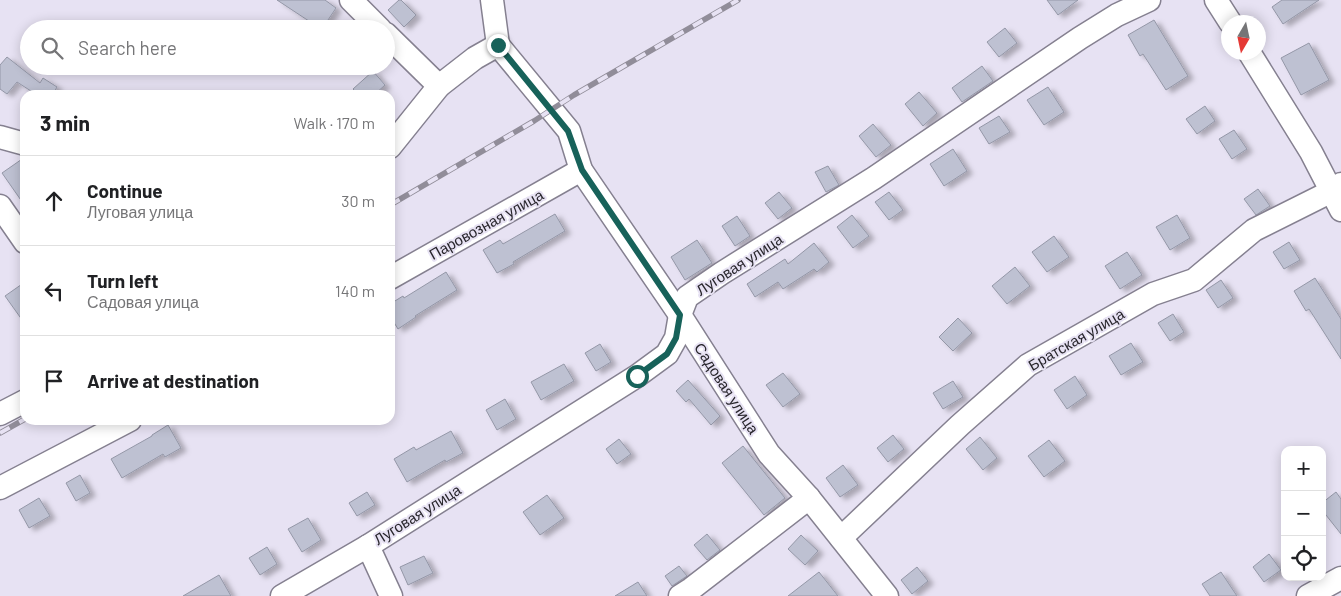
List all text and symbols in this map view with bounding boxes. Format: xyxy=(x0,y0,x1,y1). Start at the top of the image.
north arrow xyxy=(1221,15,1266,60)
search box xyxy=(20,20,395,75)
icon: search xyxy=(38,34,66,62)
route end xyxy=(487,34,510,57)
text: Search here xyxy=(78,36,177,59)
text: 3 min xyxy=(40,110,90,135)
text: Walk · 170 m xyxy=(293,113,375,132)
text: Continue xyxy=(87,179,163,202)
street label: Паровозная улица xyxy=(426,185,547,263)
icon: ahead xyxy=(40,187,68,215)
text: 30 m xyxy=(341,191,375,210)
text: Луговая улица xyxy=(87,202,193,221)
street label: Луговая улица xyxy=(692,229,786,299)
text: Turn left xyxy=(87,269,158,292)
icon: left xyxy=(40,277,68,305)
text: 140 m xyxy=(335,281,375,300)
text: Садовая улица xyxy=(87,292,199,311)
street label: Братская улица xyxy=(1025,304,1128,374)
street label: Садовая улица xyxy=(691,339,763,437)
route start xyxy=(626,365,649,388)
icon: arrive xyxy=(40,367,68,395)
text: Arrive at destination xyxy=(87,369,259,392)
map controls xyxy=(1281,446,1326,581)
button: + xyxy=(1281,446,1326,491)
street label: Луговая улица xyxy=(370,480,465,548)
button: − xyxy=(1281,491,1326,536)
button: locate xyxy=(1281,536,1326,581)

